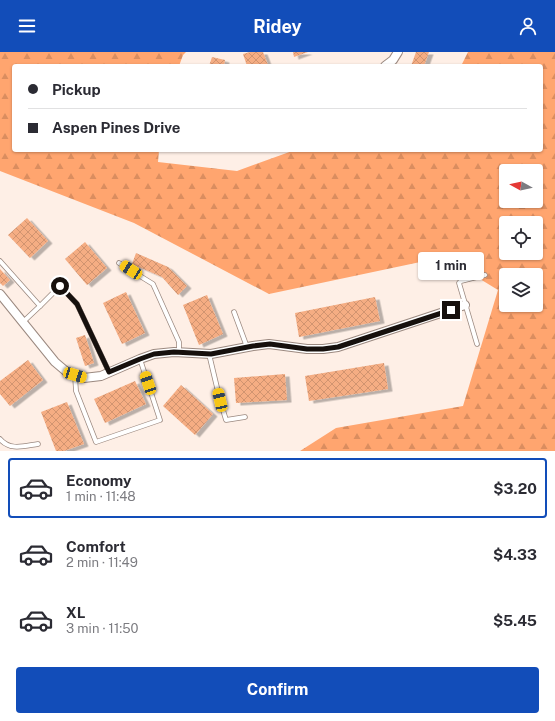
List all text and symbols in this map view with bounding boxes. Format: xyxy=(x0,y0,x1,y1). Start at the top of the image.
icon: menu xyxy=(16,15,38,37)
icon: person xyxy=(517,15,539,37)
text: Ridey xyxy=(253,16,302,37)
text: Pickup xyxy=(52,81,101,98)
text: Aspen Pines Drive xyxy=(52,119,180,136)
north arrow xyxy=(499,164,543,208)
map controls xyxy=(499,164,543,312)
button: locate xyxy=(499,216,543,260)
callout: 1 min xyxy=(418,252,484,280)
car xyxy=(118,258,144,282)
text: 1 min xyxy=(435,258,467,273)
button: layers xyxy=(499,268,543,312)
route start xyxy=(51,277,69,295)
route end xyxy=(442,301,460,319)
car xyxy=(62,366,88,384)
car xyxy=(138,370,158,396)
car xyxy=(211,387,229,413)
icon: car xyxy=(18,470,54,506)
text: Economy xyxy=(66,472,131,489)
text: $3.20 xyxy=(493,480,537,497)
text: 1 min · 11:48 xyxy=(66,489,136,504)
icon: car xyxy=(18,536,54,572)
text: Comfort xyxy=(66,538,126,555)
text: $4.33 xyxy=(493,546,537,563)
text: 2 min · 11:49 xyxy=(66,555,138,570)
icon: car xyxy=(18,602,54,638)
text: XL xyxy=(66,604,85,621)
text: $5.45 xyxy=(493,612,537,629)
text: 3 min · 11:50 xyxy=(66,621,138,636)
button: Confirm xyxy=(16,667,539,713)

